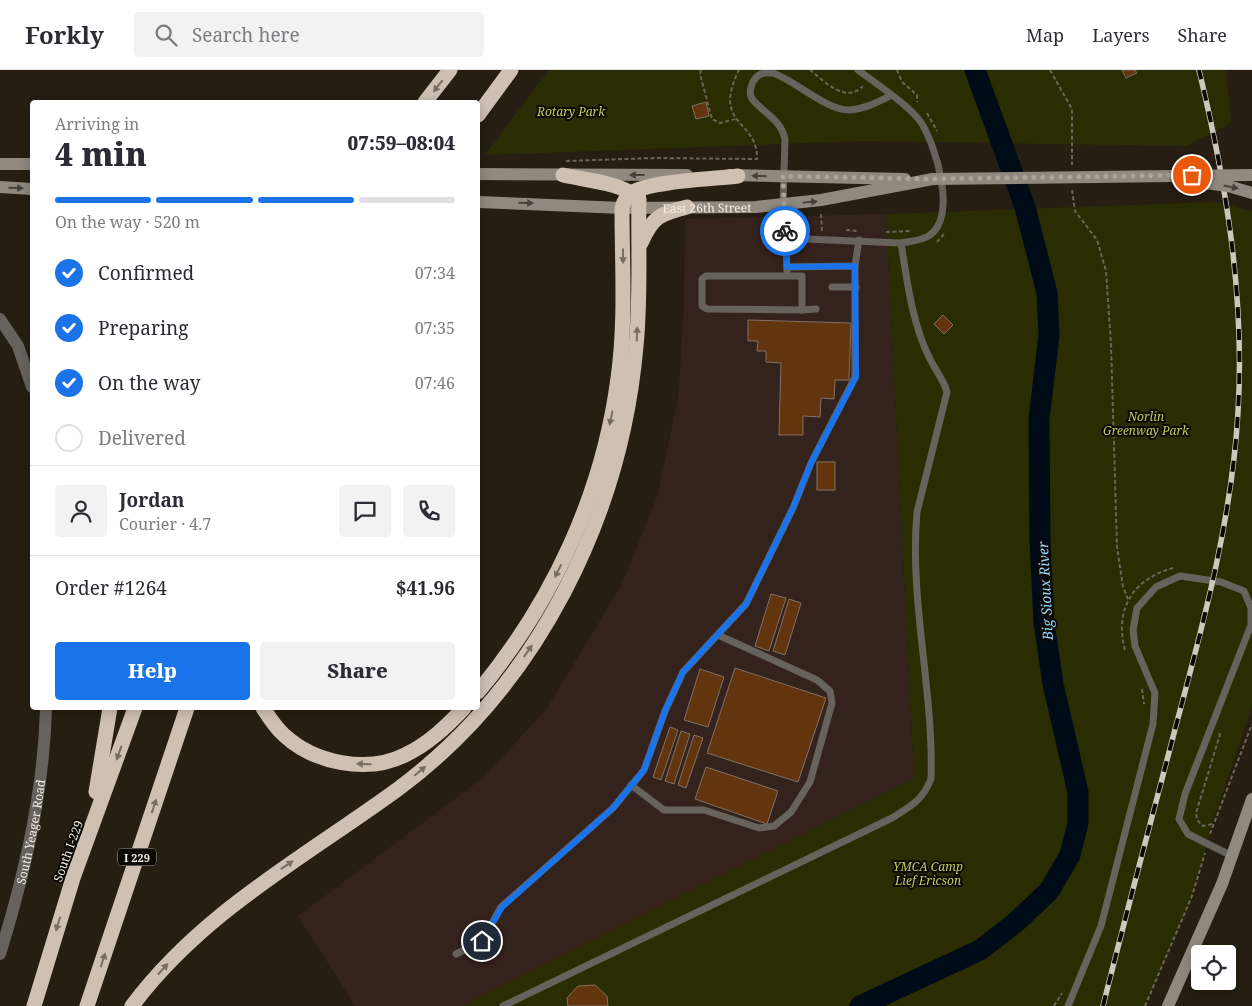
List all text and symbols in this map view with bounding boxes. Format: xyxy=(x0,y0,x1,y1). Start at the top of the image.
search box xyxy=(134,12,484,57)
text: Forkly xyxy=(25,18,104,51)
icon: search xyxy=(152,21,180,49)
text: Search here xyxy=(192,22,300,48)
text: Map xyxy=(1026,23,1064,47)
text: Layers xyxy=(1092,23,1150,47)
text: Share xyxy=(1178,23,1227,47)
one-way arrow xyxy=(432,79,443,92)
park label: Rotary Park xyxy=(536,103,606,120)
text: Arriving in xyxy=(55,113,139,135)
text: 07:59–08:04 xyxy=(347,130,455,156)
text: 4 min xyxy=(55,132,147,175)
pin xyxy=(1171,154,1213,196)
icon: bag xyxy=(1178,161,1206,189)
one-way arrow xyxy=(628,171,644,179)
one-way arrow xyxy=(751,172,767,180)
one-way arrow xyxy=(1223,183,1239,191)
one-way arrow xyxy=(9,184,25,192)
one-way arrow xyxy=(802,198,818,206)
street label: East 26th Street xyxy=(662,199,751,216)
one-way arrow xyxy=(518,200,534,208)
courier xyxy=(760,206,810,256)
text: On the way · 520 m xyxy=(55,211,200,233)
icon: bike xyxy=(771,217,799,245)
one-way arrow xyxy=(619,249,627,265)
icon: check xyxy=(55,259,83,287)
text: Confirmed xyxy=(98,260,194,286)
text: 07:34 xyxy=(415,262,455,284)
icon: check xyxy=(55,314,83,342)
text: Preparing xyxy=(98,315,188,341)
text: 07:35 xyxy=(415,317,455,339)
one-way arrow xyxy=(633,326,641,342)
icon: check xyxy=(55,369,83,397)
text: On the way xyxy=(98,370,201,396)
text: 07:46 xyxy=(415,372,455,394)
park label: Norlin Greenway Park xyxy=(1103,408,1190,439)
one-way arrow xyxy=(607,411,615,426)
text: Delivered xyxy=(98,425,186,451)
button: person xyxy=(55,485,107,537)
button: chat xyxy=(339,485,391,537)
button: phone xyxy=(403,485,455,537)
text: Jordan xyxy=(119,487,185,513)
text: Courier · 4.7 xyxy=(119,513,211,535)
water label: Big Sioux River xyxy=(1033,541,1057,642)
one-way arrow xyxy=(554,564,562,578)
text: Order #1264 xyxy=(55,575,167,601)
text: $41.96 xyxy=(396,575,455,601)
button: Help xyxy=(55,642,250,700)
button: Share xyxy=(260,642,455,700)
one-way arrow xyxy=(523,645,534,658)
one-way arrow xyxy=(115,746,122,761)
one-way arrow xyxy=(356,760,372,768)
one-way arrow xyxy=(414,766,426,777)
street label: South Yeager Road xyxy=(12,778,49,886)
one-way arrow xyxy=(151,798,158,813)
street label: South I-229 xyxy=(49,818,87,884)
road number: I 229 xyxy=(118,849,156,866)
park label: YMCA Camp Lief Ericson xyxy=(893,858,963,889)
one-way arrow xyxy=(280,860,294,870)
one-way arrow xyxy=(54,917,62,932)
pin xyxy=(461,920,503,962)
icon: home xyxy=(468,927,496,955)
map controls xyxy=(1191,945,1236,990)
button: locate xyxy=(1191,945,1236,990)
one-way arrow xyxy=(99,952,107,967)
one-way arrow xyxy=(157,963,169,975)

